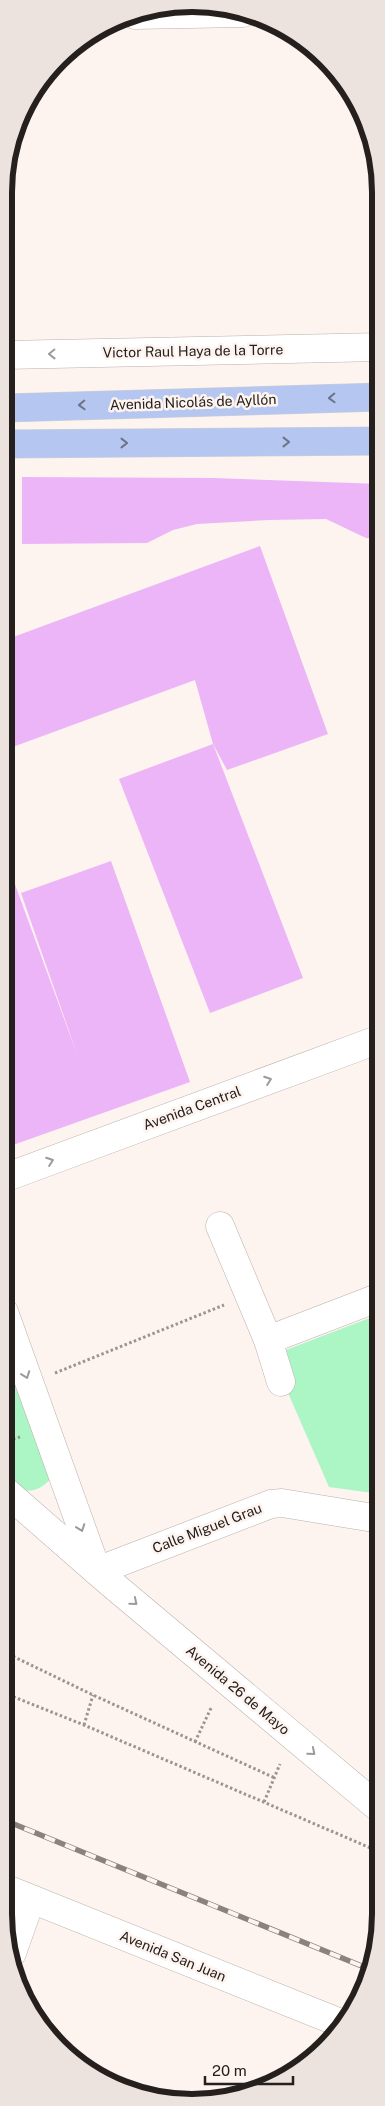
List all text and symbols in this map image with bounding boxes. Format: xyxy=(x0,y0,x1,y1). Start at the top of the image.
street label: Victor Raul Haya de la Torre xyxy=(103,341,283,361)
one-way arrow xyxy=(48,349,56,359)
street label: Avenida Nicolás de Ayllón xyxy=(109,391,277,413)
one-way arrow xyxy=(328,393,336,404)
one-way arrow xyxy=(78,400,86,411)
one-way arrow xyxy=(283,437,291,447)
one-way arrow xyxy=(120,438,128,448)
one-way arrow xyxy=(264,1076,272,1086)
street label: Avenida Central xyxy=(141,1083,243,1133)
one-way arrow xyxy=(45,1157,54,1167)
one-way arrow xyxy=(21,1370,31,1379)
street label: Calle Miguel Grau xyxy=(150,1500,264,1556)
one-way arrow xyxy=(75,1523,85,1532)
one-way arrow xyxy=(128,1597,137,1605)
street label: Avenida 26 de Mayo xyxy=(183,1642,293,1738)
one-way arrow xyxy=(306,1746,315,1754)
street label: Avenida San Juan xyxy=(118,1927,228,1985)
scale bar xyxy=(205,2054,292,2086)
text: 20 m xyxy=(212,2062,247,2079)

